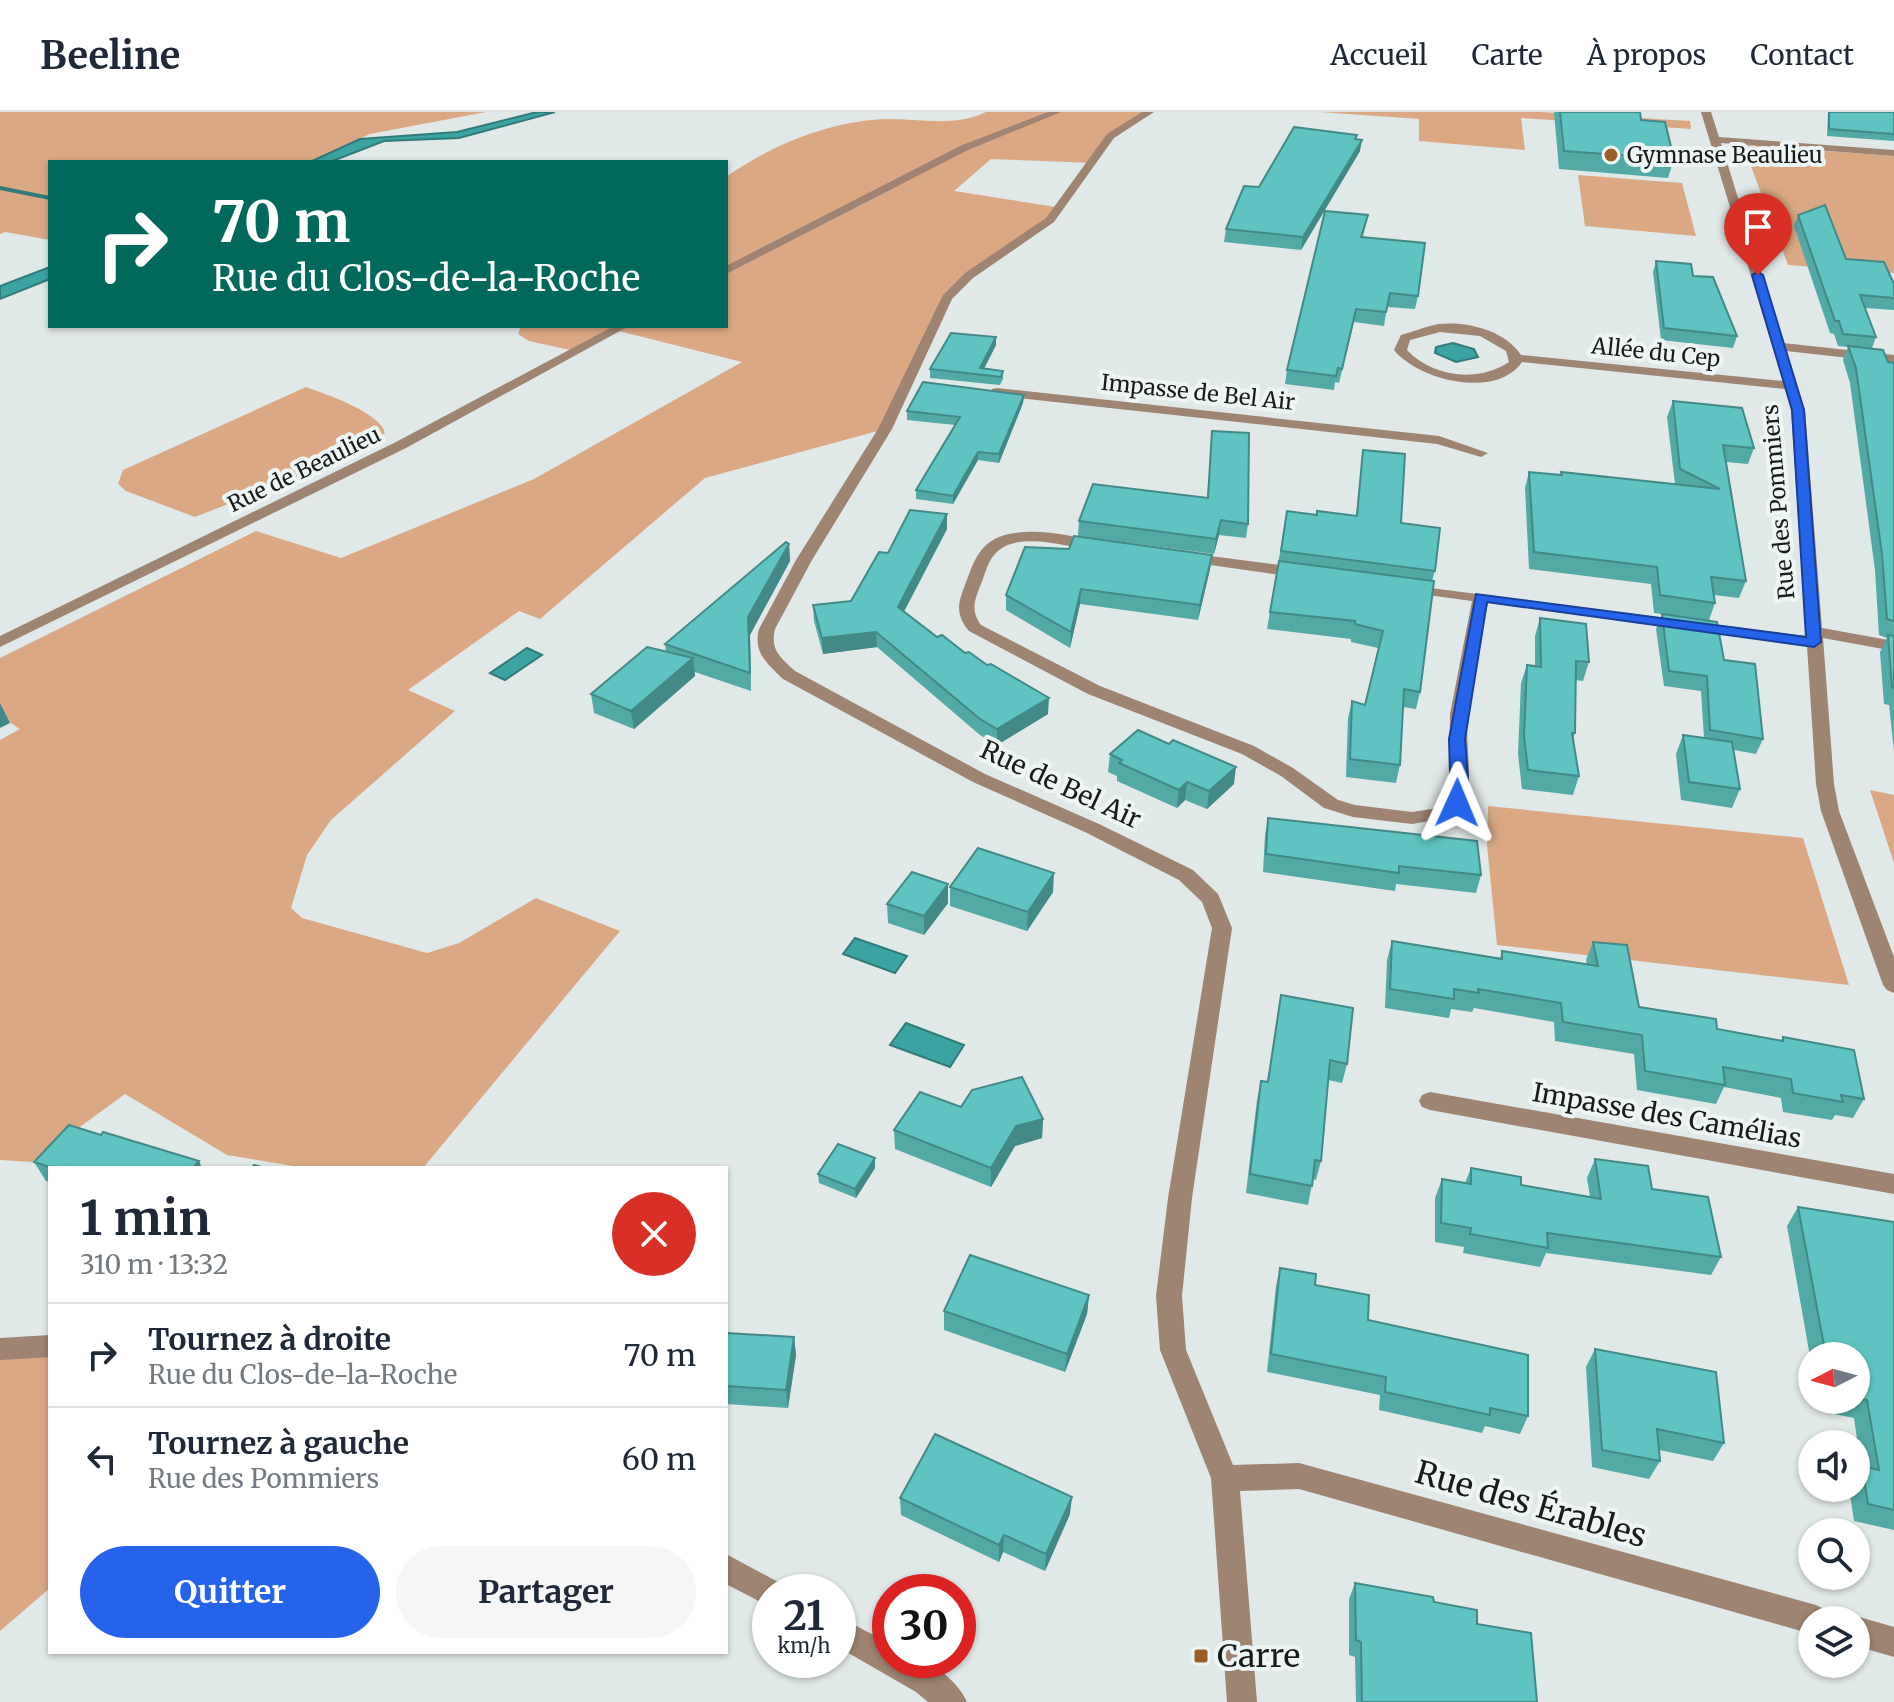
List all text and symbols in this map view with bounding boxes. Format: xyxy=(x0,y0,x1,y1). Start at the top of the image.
text: Beeline xyxy=(40,32,180,79)
text: Accueil xyxy=(1330,37,1428,73)
text: Carte xyxy=(1472,37,1543,73)
text: À propos xyxy=(1587,37,1706,73)
text: Contact xyxy=(1750,37,1854,73)
place label: Gymnase Beaulieu xyxy=(1627,141,1823,169)
marker: Gymnase Beaulieu xyxy=(1602,146,1620,164)
text: 70 m xyxy=(212,187,350,257)
icon: right xyxy=(80,192,184,296)
pin xyxy=(1724,193,1792,275)
icon: arrive xyxy=(1736,205,1780,249)
text: Rue du Clos-de-la-Roche xyxy=(212,256,640,301)
street label: Allée du Cep xyxy=(1589,331,1722,373)
street label: Impasse de Bel Air xyxy=(1100,368,1296,416)
street label: Rue des Pommiers xyxy=(1756,403,1800,601)
street label: Rue de Beaulieu xyxy=(223,420,385,518)
street label: Rue de Bel Air xyxy=(975,732,1147,836)
position arrow xyxy=(1415,761,1499,845)
street label: Impasse des Camélias xyxy=(1530,1075,1804,1155)
text: 1 min xyxy=(80,1188,211,1248)
button: close xyxy=(612,1192,696,1276)
text: 310 m · 13:32 xyxy=(80,1248,228,1281)
text: Tournez à droite xyxy=(148,1320,391,1358)
icon: right xyxy=(80,1333,124,1377)
text: 70 m xyxy=(623,1336,696,1374)
north arrow xyxy=(1798,1342,1870,1414)
map controls xyxy=(1798,1342,1870,1678)
text: Rue du Clos-de-la-Roche xyxy=(148,1358,457,1391)
text: Tournez à gauche xyxy=(148,1424,409,1462)
button: sound xyxy=(1798,1430,1870,1502)
icon: left xyxy=(80,1437,124,1481)
text: 60 m xyxy=(622,1440,696,1478)
street label: Rue des Érables xyxy=(1411,1452,1651,1556)
text: Rue des Pommiers xyxy=(148,1462,379,1495)
button: search xyxy=(1798,1518,1870,1590)
button: Quitter xyxy=(80,1546,380,1638)
button: Partager xyxy=(396,1546,696,1638)
speed limit sign: 30 xyxy=(872,1574,976,1678)
text: 21 xyxy=(784,1591,824,1641)
button: layers xyxy=(1798,1606,1870,1678)
text: km/h xyxy=(778,1633,830,1658)
place label: Carre xyxy=(1217,1636,1300,1676)
marker: Carre xyxy=(1192,1647,1210,1665)

